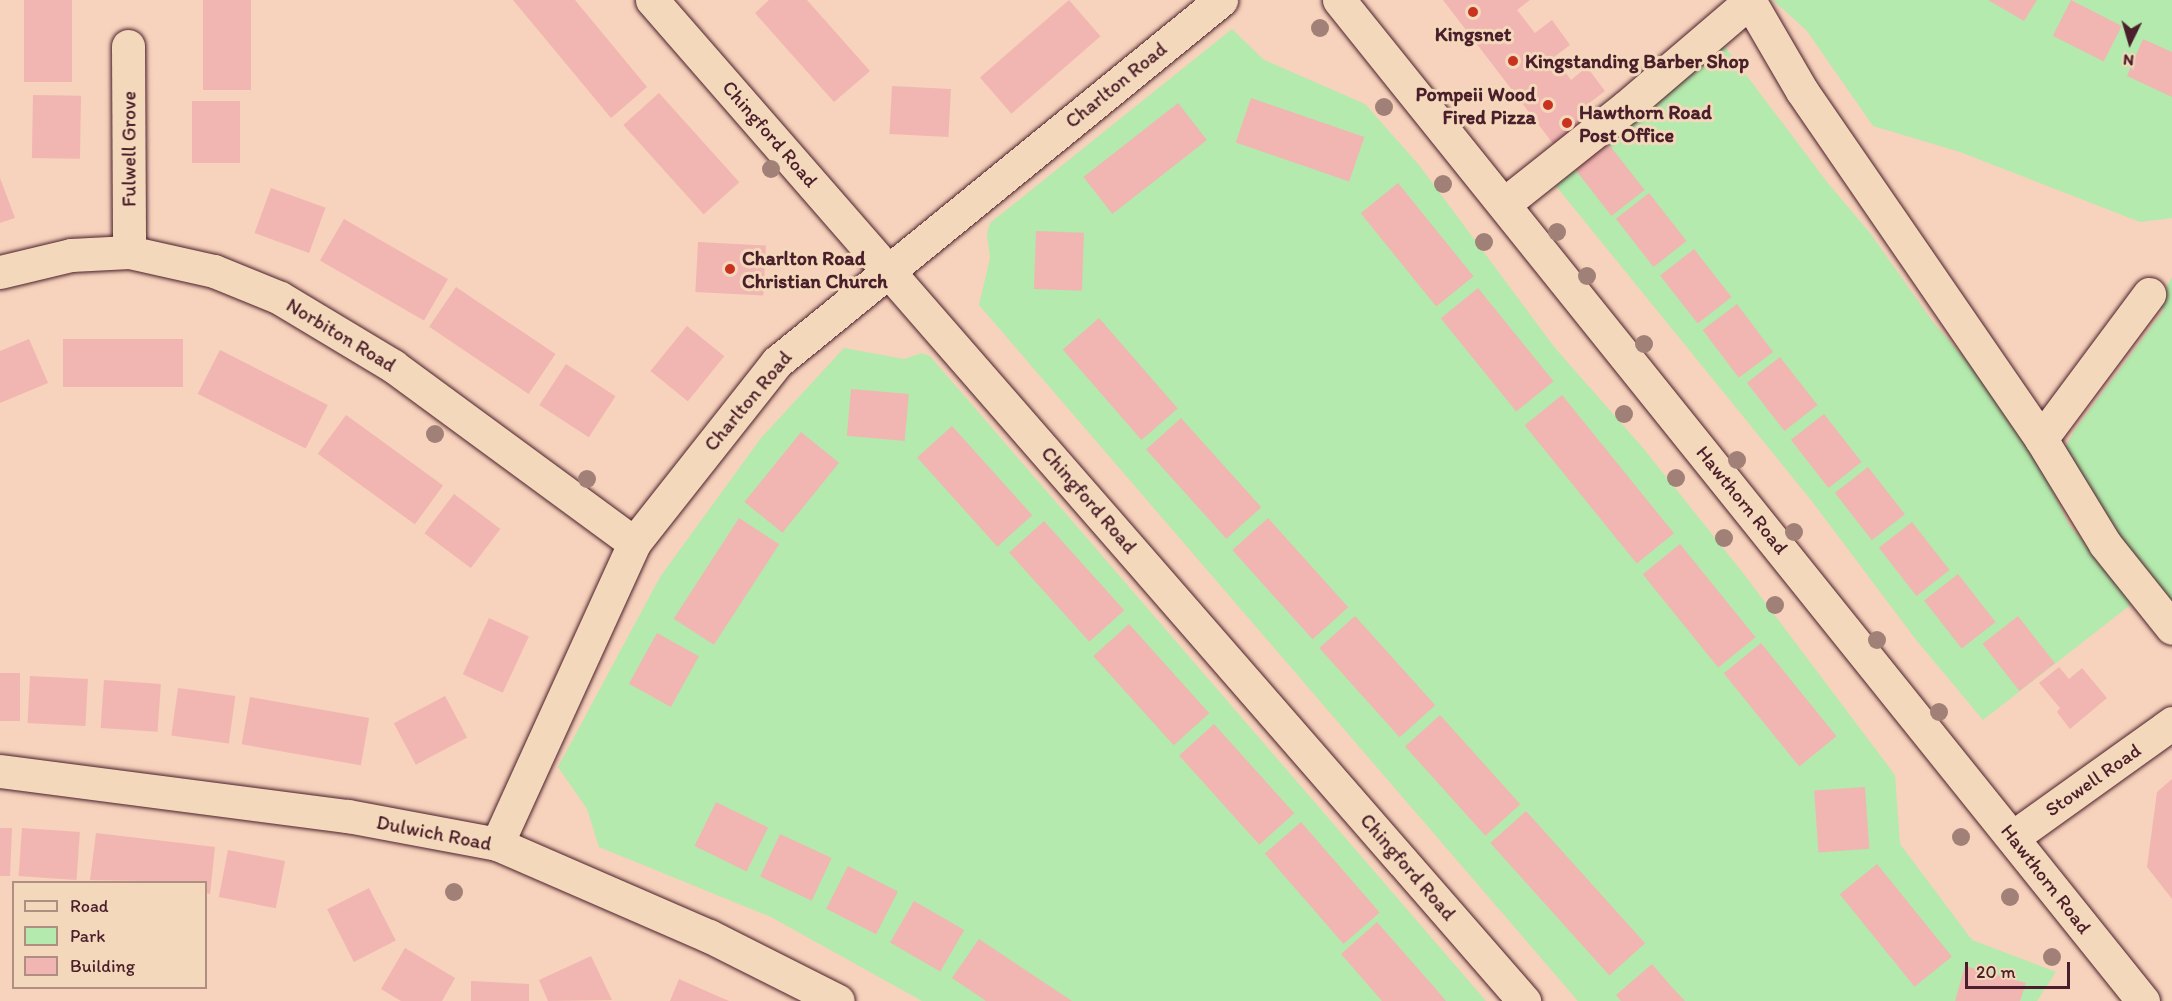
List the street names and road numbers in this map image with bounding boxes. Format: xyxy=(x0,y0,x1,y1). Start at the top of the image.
street label: Charlton Road xyxy=(1061,37,1171,133)
street label: Chingford Road xyxy=(717,76,823,192)
street label: Fulwell Grove xyxy=(117,91,141,207)
street label: Norbiton Road xyxy=(282,293,400,377)
street label: Charlton Road xyxy=(699,346,797,456)
street label: Hawthorn Road xyxy=(1691,441,1793,559)
street label: Chingford Road xyxy=(1036,442,1142,558)
street label: Stowell Road xyxy=(2041,738,2145,822)
street label: Chingford Road xyxy=(1355,809,1461,925)
street label: Dulwich Road xyxy=(375,810,493,856)
street label: Hawthorn Road xyxy=(1996,819,2096,939)

